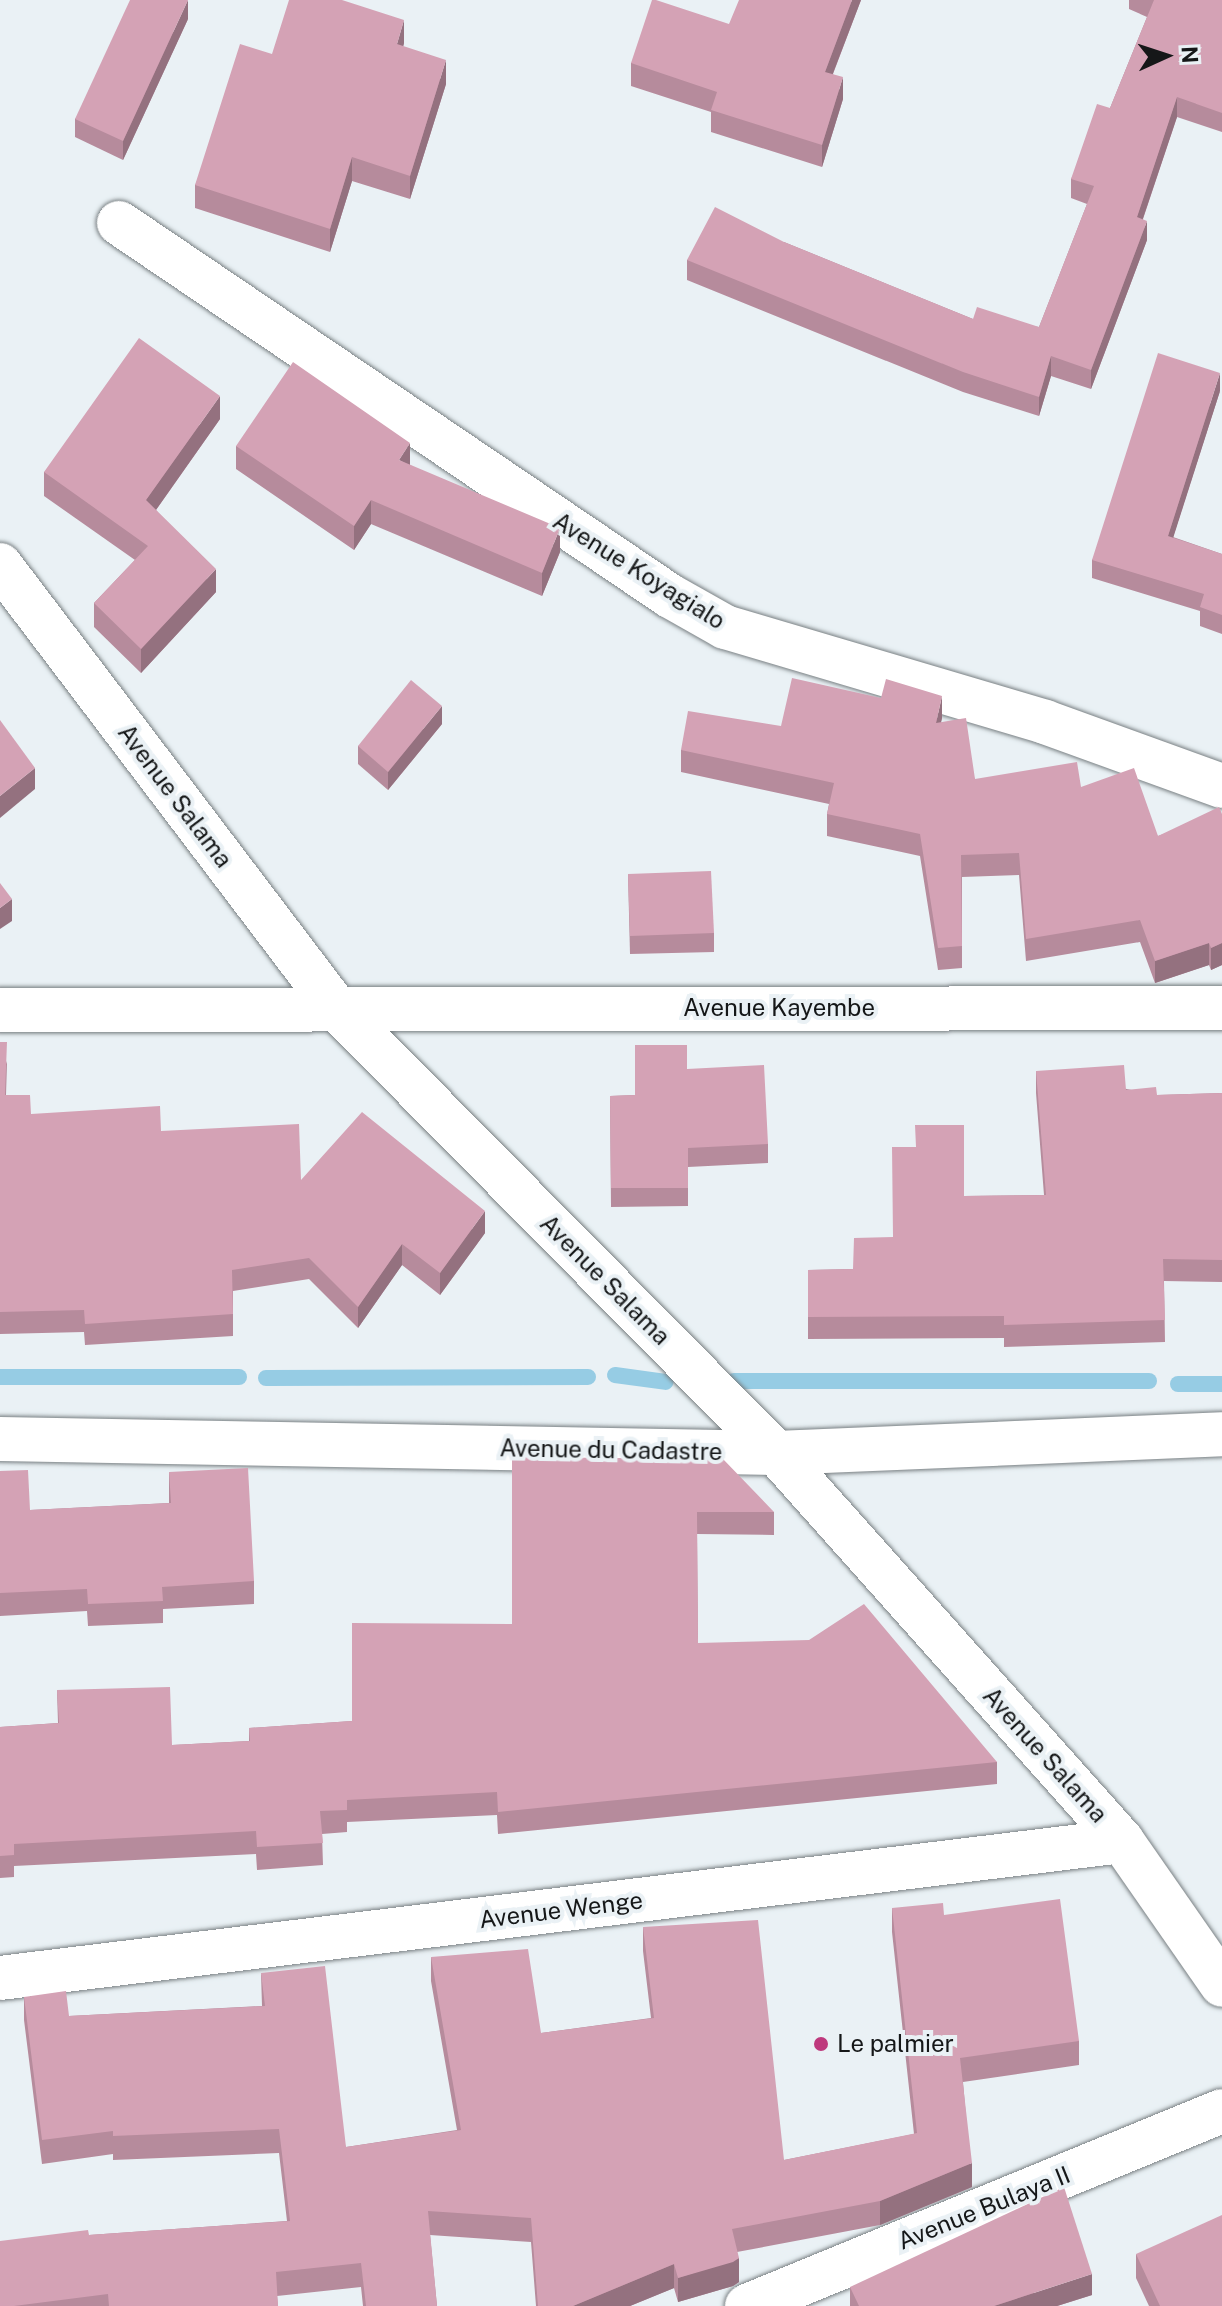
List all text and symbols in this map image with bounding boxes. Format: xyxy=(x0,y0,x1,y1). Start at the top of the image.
north arrow xyxy=(1126,16,1206,96)
text: N xyxy=(1177,45,1203,64)
street label: Avenue Koyagialo xyxy=(548,506,730,636)
street label: Avenue Salama xyxy=(112,719,238,873)
street label: Avenue Kayembe xyxy=(683,994,875,1022)
street label: Avenue Salama xyxy=(534,1209,676,1351)
street label: Avenue du Cadastre xyxy=(499,1434,723,1466)
street label: Avenue Salama xyxy=(977,1681,1113,1829)
street label: Avenue Wenge xyxy=(477,1886,645,1934)
place label: Le palmier xyxy=(837,2030,954,2058)
marker: Le palmier xyxy=(812,2035,830,2053)
street label: Avenue Bulaya II xyxy=(893,2160,1075,2256)

